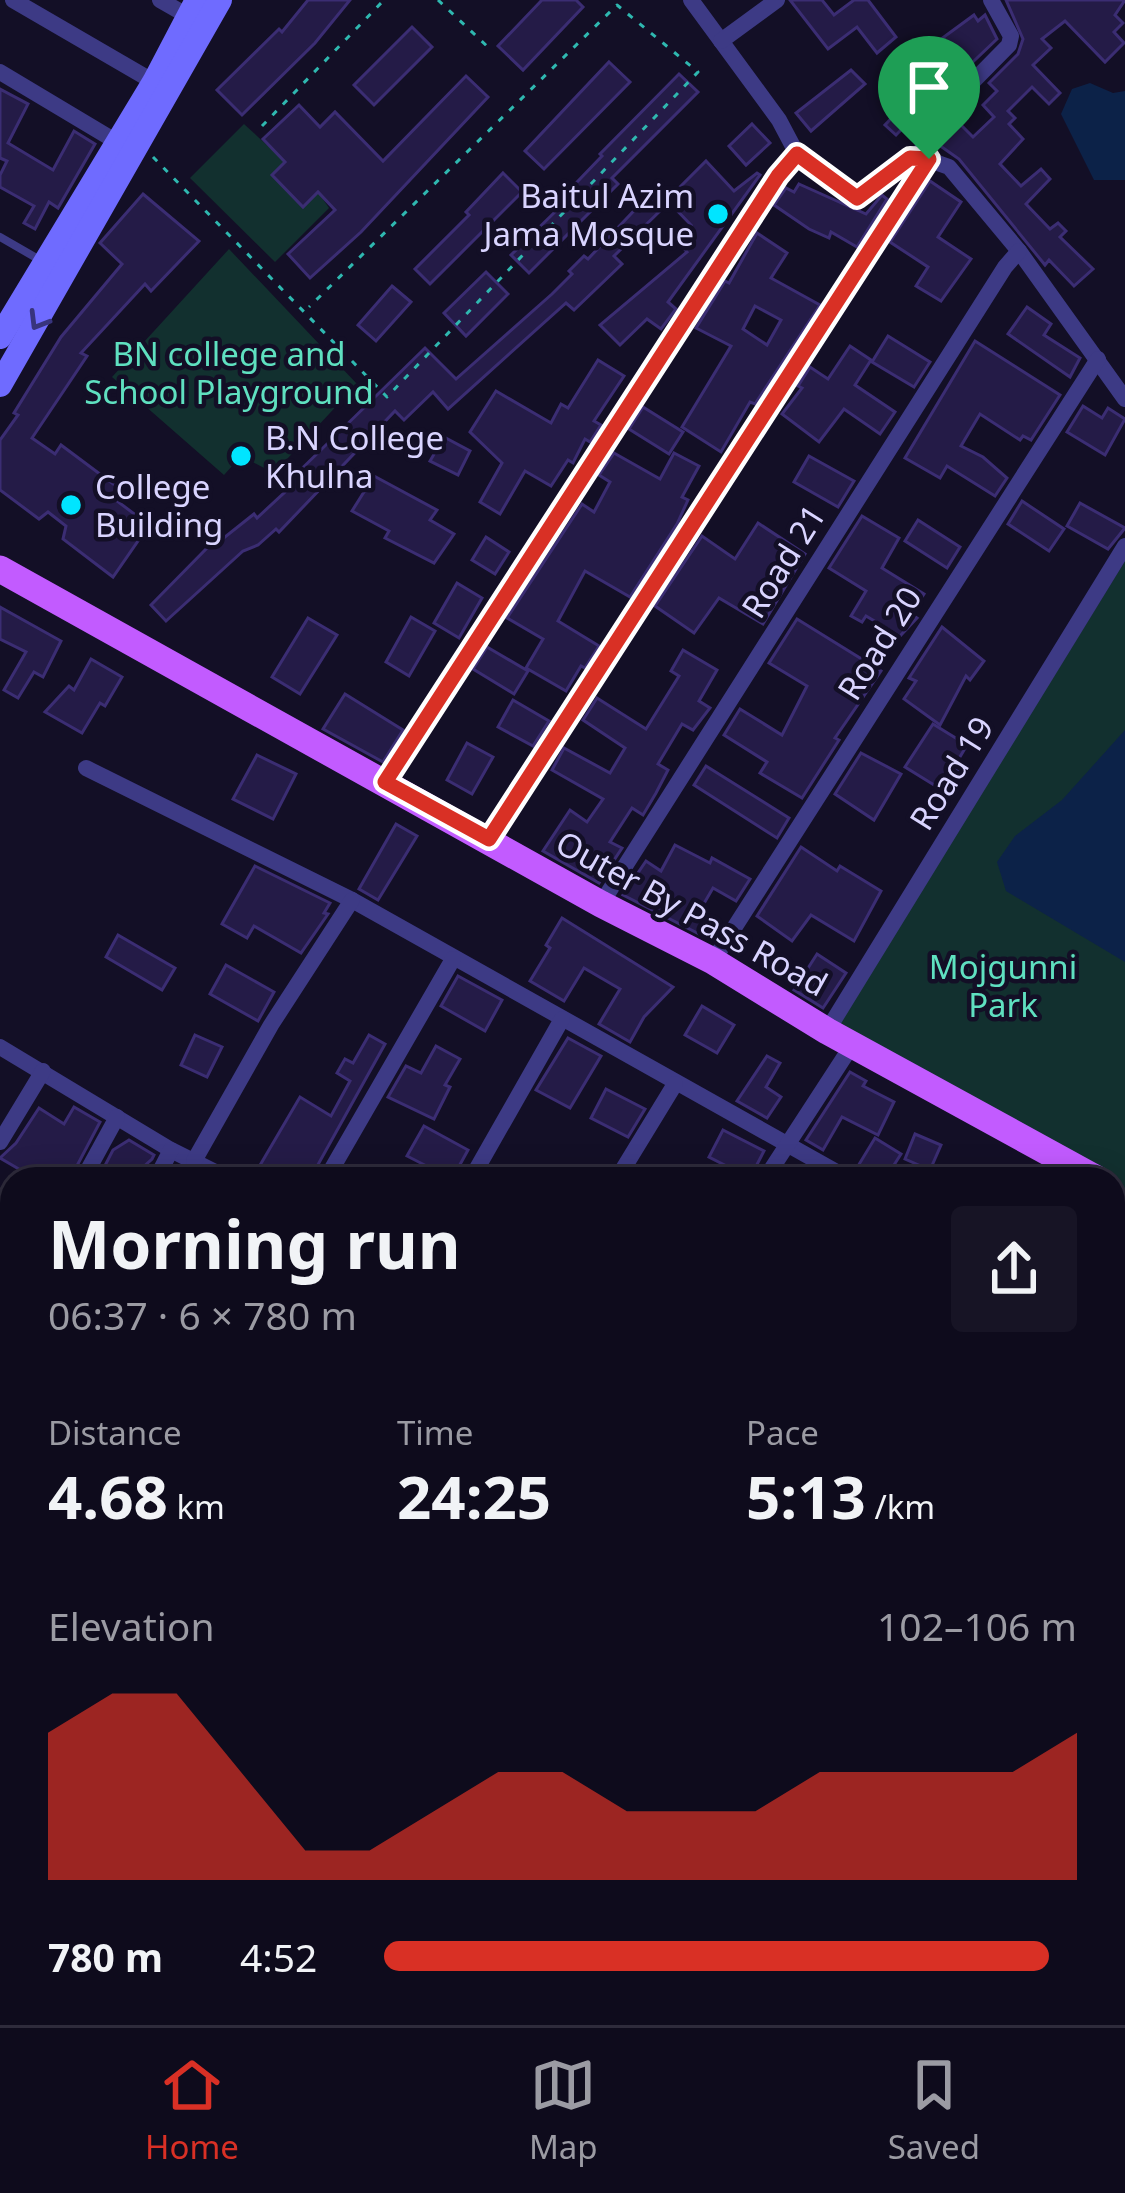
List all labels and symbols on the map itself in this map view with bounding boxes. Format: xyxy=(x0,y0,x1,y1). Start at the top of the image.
pin xyxy=(878,36,980,159)
place label: Baitul Azim Jama Mosque xyxy=(481,173,694,256)
marker: Baitul Azim Jama Mosque xyxy=(705,201,731,227)
one-way arrow xyxy=(29,308,52,330)
park label: BN college and School Playground xyxy=(84,331,374,414)
place label: B.N College Khulna xyxy=(265,415,444,498)
marker: B.N College Khulna xyxy=(228,443,254,469)
place label: College Building xyxy=(95,464,223,547)
marker: College Building xyxy=(58,492,84,518)
street label: Road 21 xyxy=(731,496,835,626)
street label: Road 20 xyxy=(827,578,931,708)
street label: Road 19 xyxy=(899,708,1003,838)
street label: Outer By Pass Road xyxy=(548,820,836,1006)
park label: Mojgunni Park xyxy=(929,944,1077,1027)

